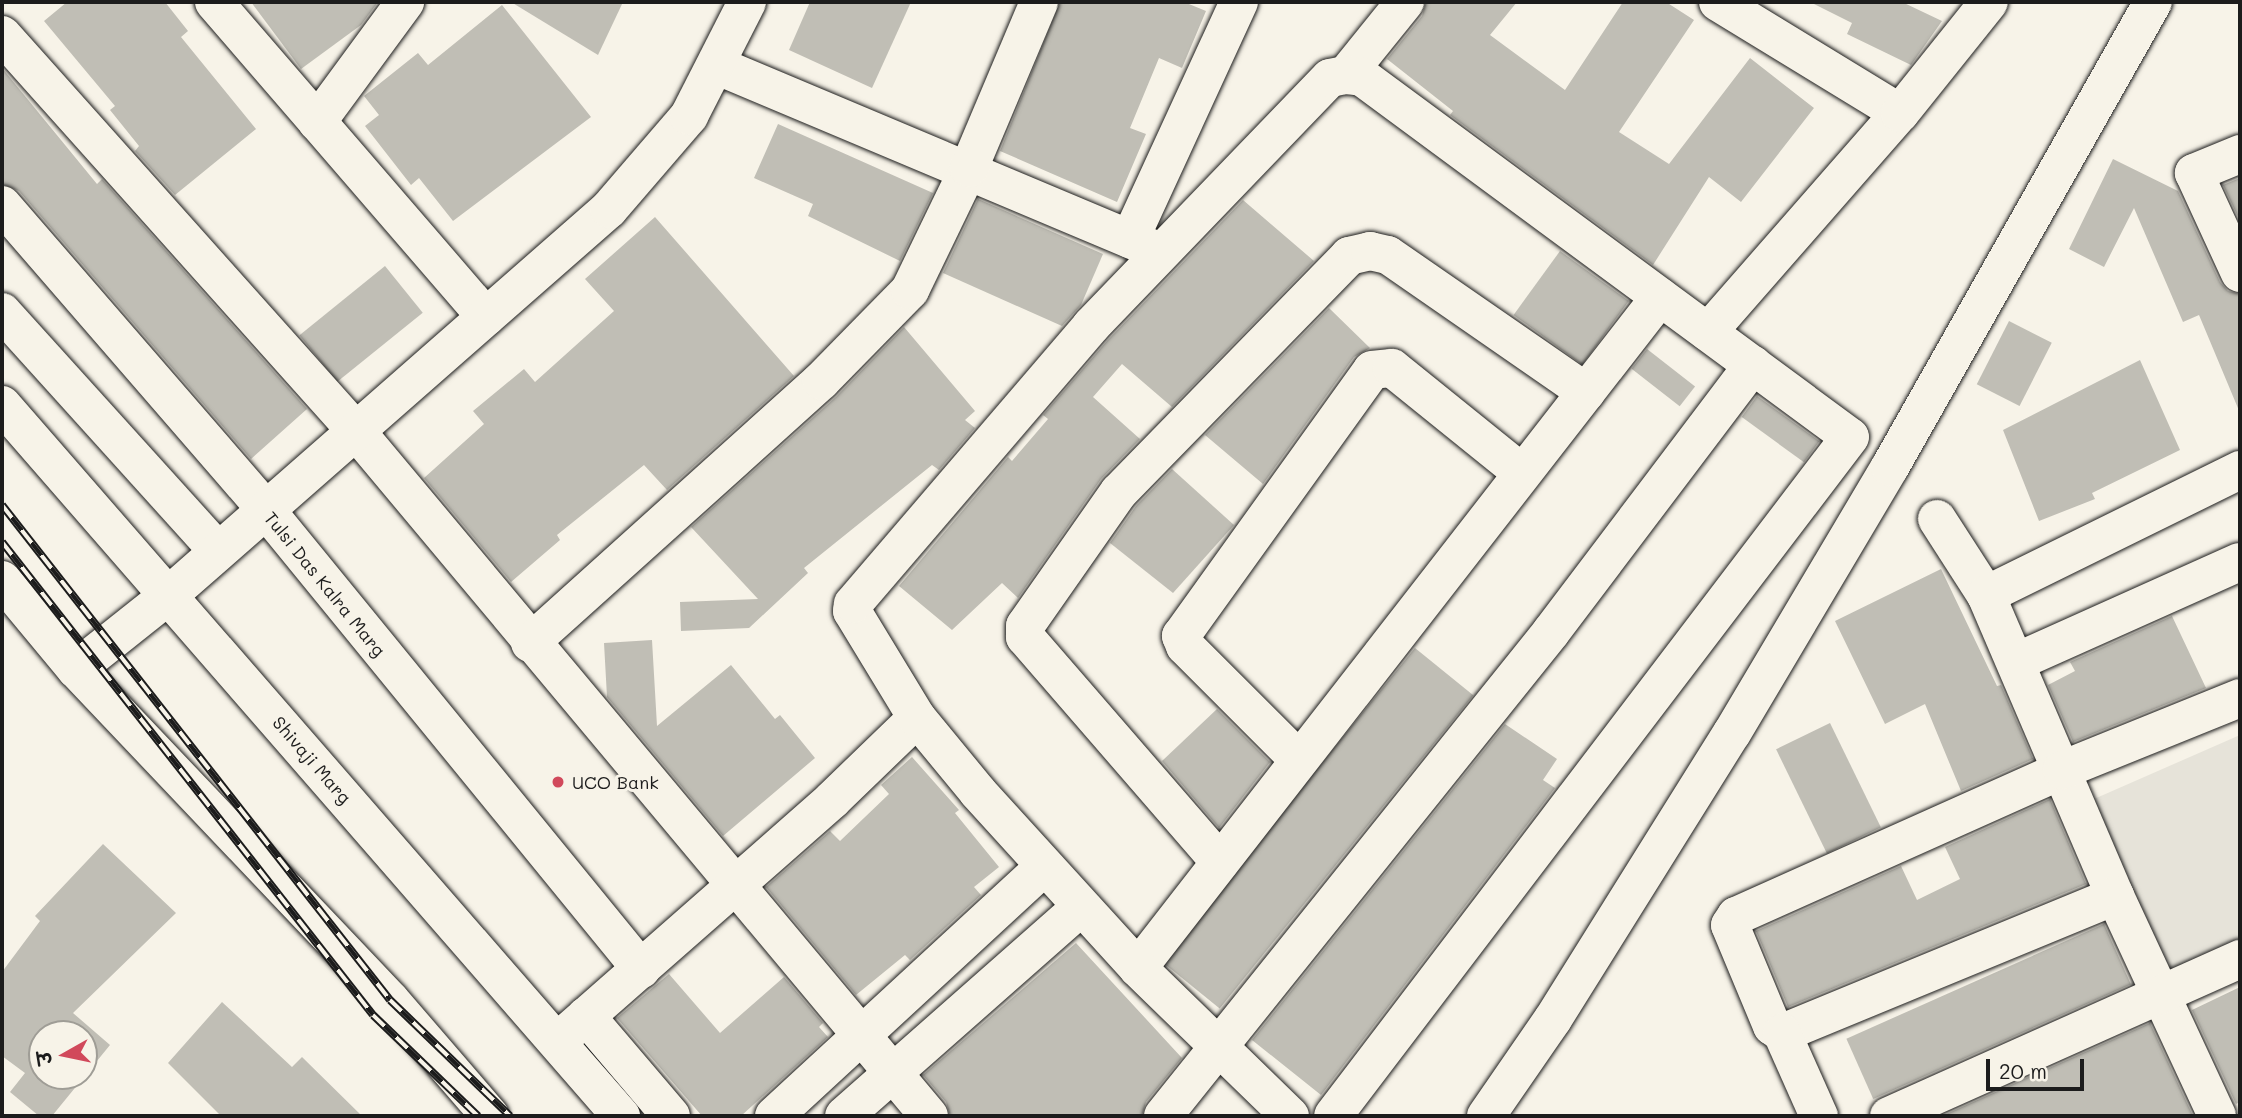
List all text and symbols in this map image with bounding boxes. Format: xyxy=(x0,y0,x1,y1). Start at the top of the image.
street label: Tulsi Das Kalra Marg xyxy=(260,507,390,661)
street label: Shivaji Marg xyxy=(268,712,356,808)
place label: UCO Bank xyxy=(572,771,659,793)
marker: UCO Bank xyxy=(550,774,566,790)
north arrow xyxy=(28,1020,98,1090)
scale bar xyxy=(1990,1044,2088,1088)
text: उ xyxy=(30,1050,57,1066)
text: 20 m xyxy=(1999,1057,2047,1084)

